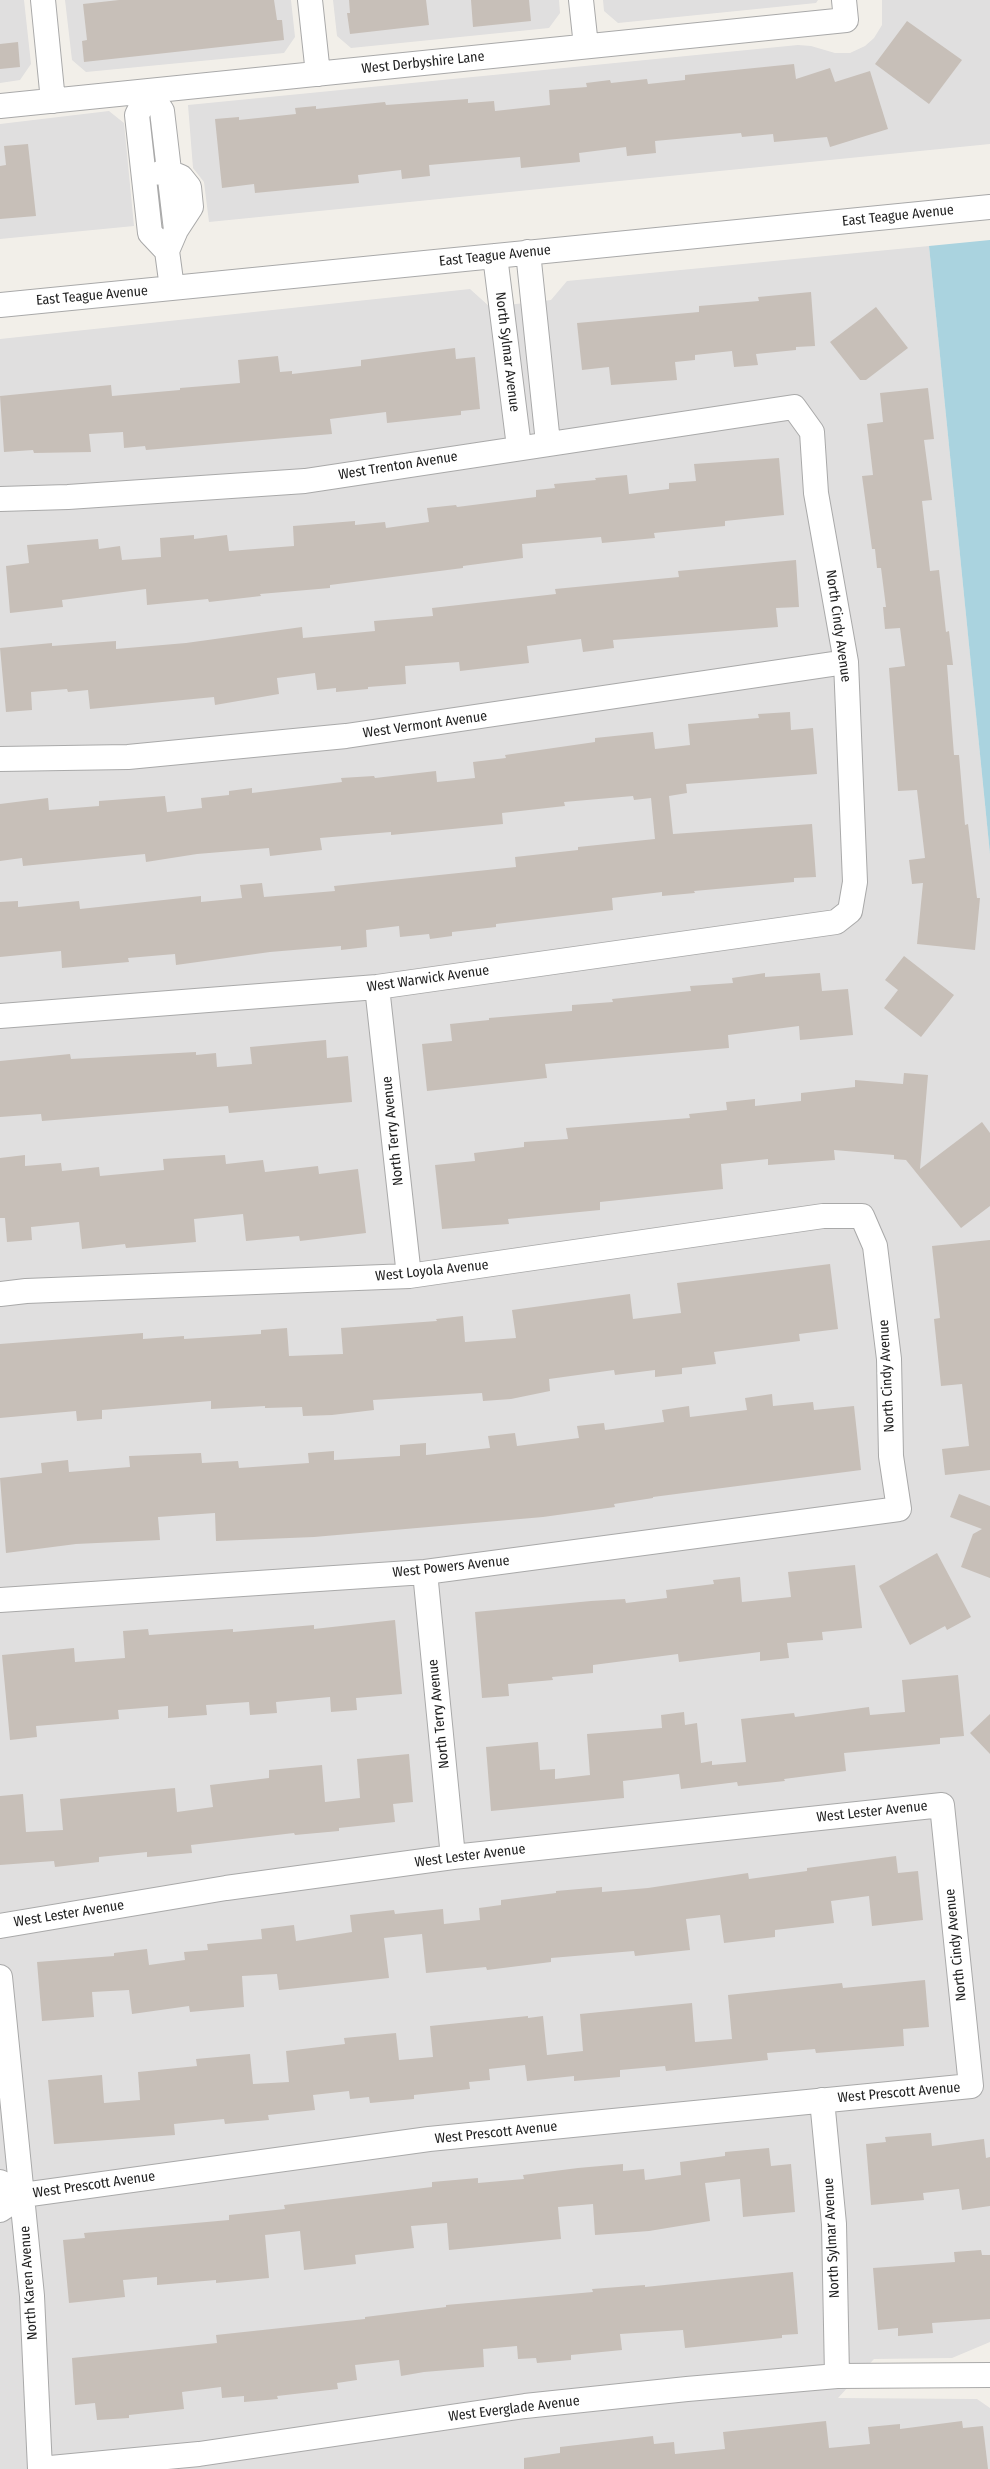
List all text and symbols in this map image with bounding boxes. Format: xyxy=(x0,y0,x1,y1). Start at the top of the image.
street label: West Derbyshire Lane xyxy=(361,48,485,78)
street label: East Teague Avenue xyxy=(841,202,955,230)
street label: East Teague Avenue xyxy=(438,242,552,270)
street label: East Teague Avenue xyxy=(35,283,149,309)
street label: North Sylmar Avenue xyxy=(491,291,523,413)
street label: West Trenton Avenue xyxy=(337,448,459,484)
street label: North Cindy Avenue xyxy=(822,569,854,683)
street label: West Vermont Avenue xyxy=(362,708,488,742)
street label: West Warwick Avenue xyxy=(366,962,490,996)
street label: North Terry Avenue xyxy=(379,1075,407,1187)
street label: West Loyola Avenue xyxy=(375,1257,489,1285)
street label: North Cindy Avenue xyxy=(876,1319,898,1433)
street label: West Powers Avenue xyxy=(392,1553,510,1581)
street label: North Terry Avenue xyxy=(425,1658,453,1770)
street label: West Lester Avenue xyxy=(816,1798,928,1826)
street label: West Lester Avenue xyxy=(414,1841,526,1871)
street label: North Cindy Avenue xyxy=(942,1888,970,2002)
street label: West Lester Avenue xyxy=(13,1897,125,1931)
street label: West Prescott Avenue xyxy=(837,2079,961,2107)
street label: West Prescott Avenue xyxy=(434,2118,558,2148)
street label: West Prescott Avenue xyxy=(32,2168,156,2202)
street label: North Sylmar Avenue xyxy=(820,2177,844,2299)
street label: North Karen Avenue xyxy=(17,2225,41,2341)
street label: West Everglade Avenue xyxy=(447,2393,581,2425)

